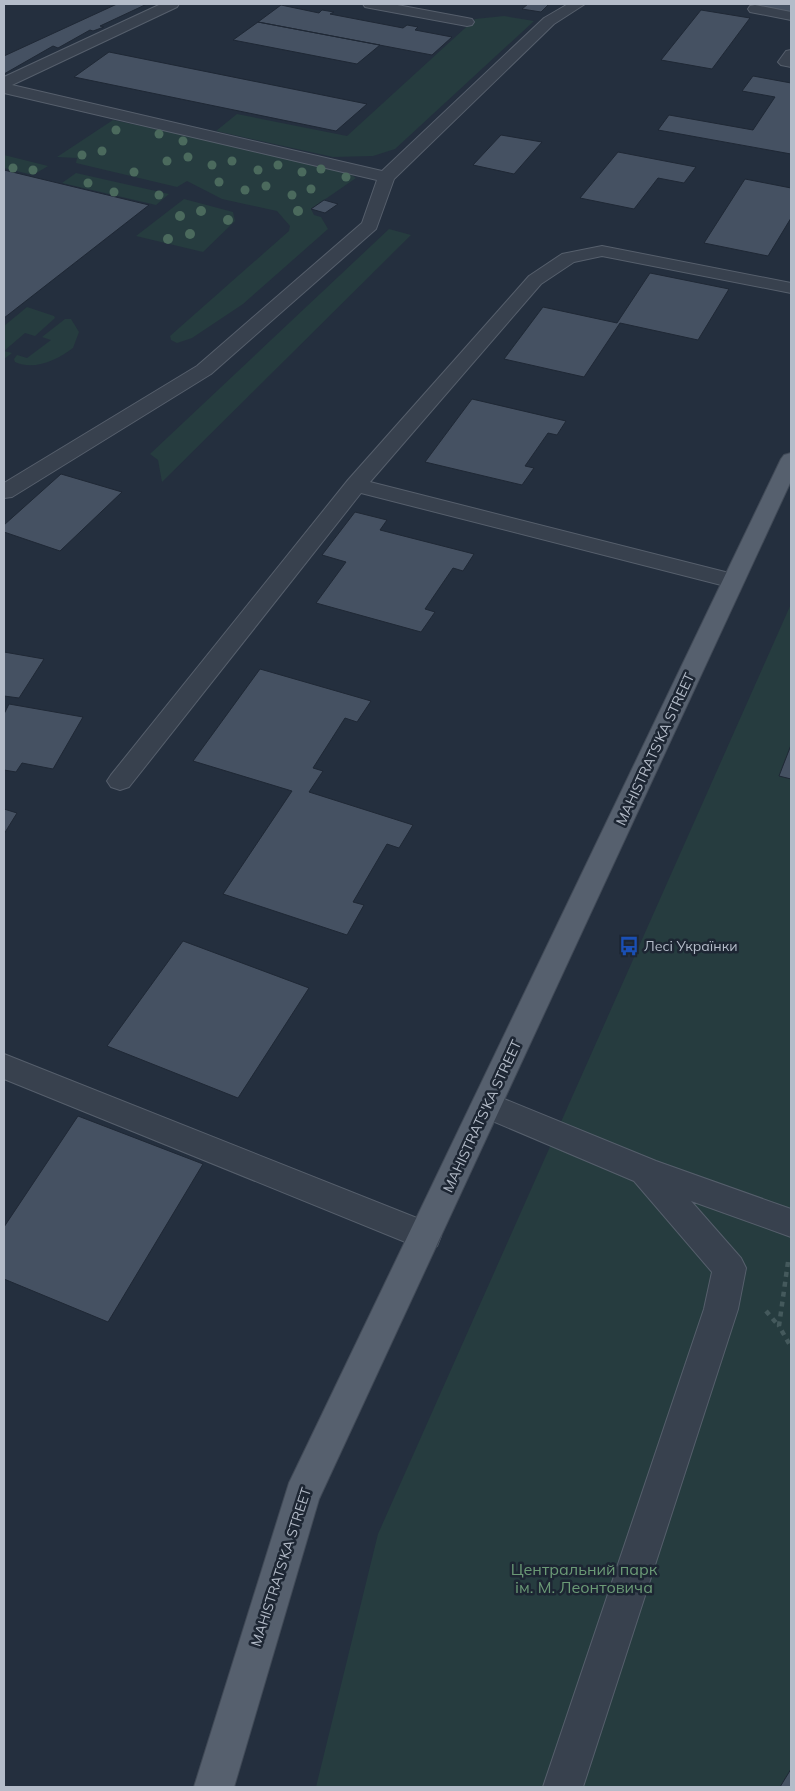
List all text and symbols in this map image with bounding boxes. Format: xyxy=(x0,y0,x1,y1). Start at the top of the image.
street label: MAHISTRATS'KA STREET xyxy=(612,669,698,828)
bus stop icon: Лесі Українки xyxy=(618,935,640,957)
place label: Лесі Українки xyxy=(644,937,738,955)
street label: MAHISTRATS'KA STREET xyxy=(439,1036,525,1195)
street label: MAHISTRATS'KA STREET xyxy=(247,1485,315,1649)
park label: Центральний парк ім. М. Леонтовича xyxy=(511,1559,658,1597)

